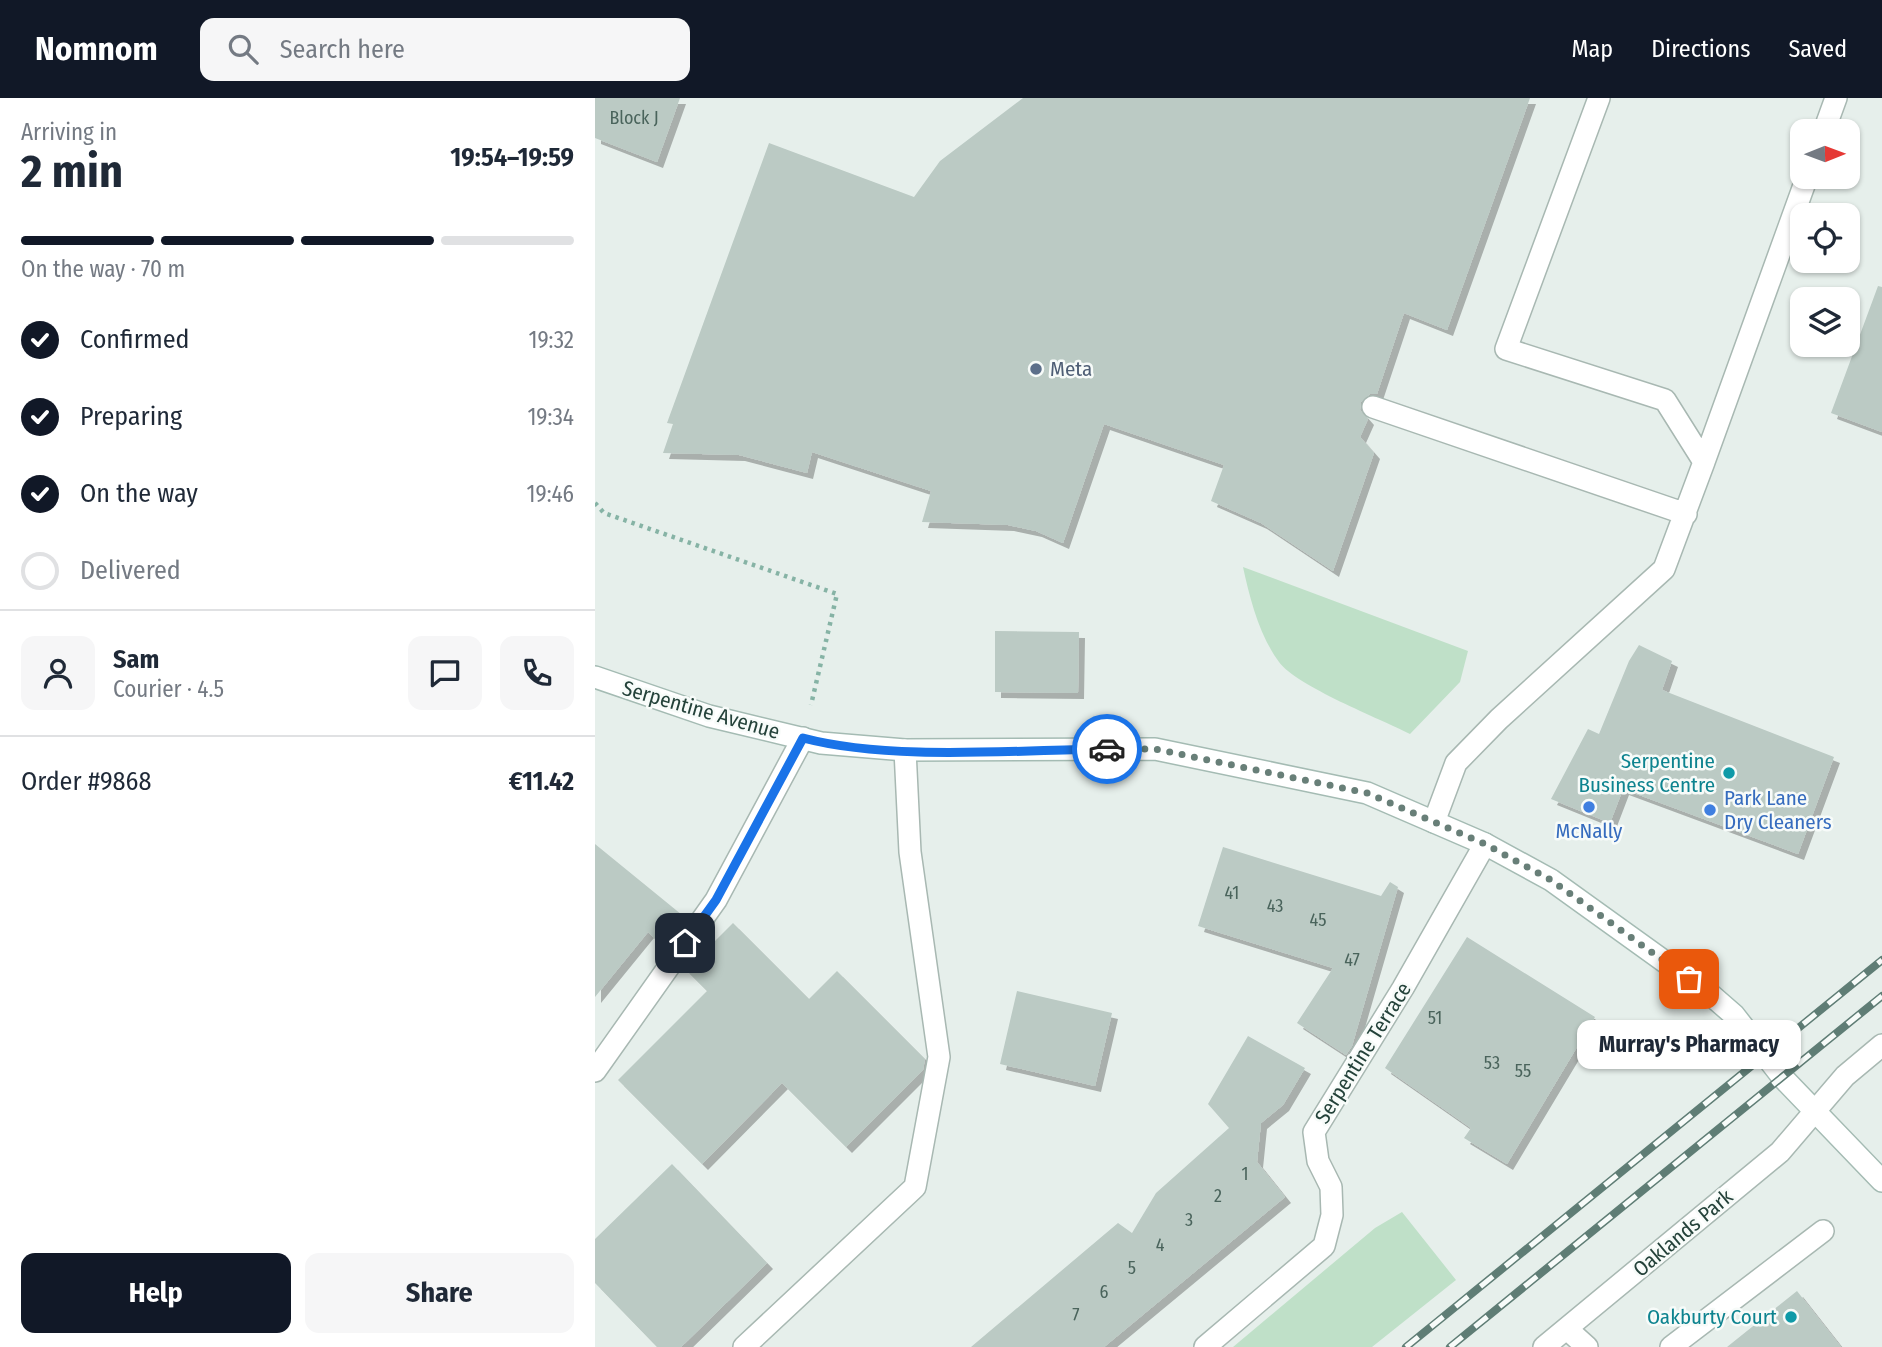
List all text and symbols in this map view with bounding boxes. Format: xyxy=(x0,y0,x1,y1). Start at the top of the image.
search box xyxy=(200,18,690,81)
text: Nomnom xyxy=(35,29,158,69)
icon: search xyxy=(224,30,262,68)
text: Search here xyxy=(280,34,405,65)
text: Map xyxy=(1572,35,1613,63)
text: Directions xyxy=(1651,35,1750,63)
text: Saved xyxy=(1788,35,1847,63)
house number: Block J xyxy=(609,107,659,129)
text: Arriving in xyxy=(21,118,117,146)
north arrow xyxy=(1790,119,1860,189)
map controls xyxy=(1790,119,1860,357)
text: 19:54–19:59 xyxy=(450,142,574,173)
text: 2 min xyxy=(21,144,123,199)
button: locate xyxy=(1790,203,1860,273)
text: On the way · 70 m xyxy=(21,255,185,283)
button: layers xyxy=(1790,287,1860,357)
icon: check xyxy=(21,321,59,359)
text: Confirmed xyxy=(80,324,190,355)
text: 19:32 xyxy=(528,326,574,354)
place label: Meta xyxy=(1050,356,1092,382)
marker: Meta xyxy=(1028,361,1044,377)
icon: check xyxy=(21,398,59,436)
text: Preparing xyxy=(80,401,182,432)
text: 19:34 xyxy=(527,403,574,431)
icon: check xyxy=(21,475,59,513)
text: On the way xyxy=(80,478,198,509)
text: 19:46 xyxy=(527,480,574,508)
text: Delivered xyxy=(80,555,181,586)
button: person xyxy=(21,636,95,710)
button: chat xyxy=(408,636,482,710)
button: phone xyxy=(500,636,574,710)
text: Sam xyxy=(113,644,159,675)
text: Courier · 4.5 xyxy=(113,675,224,703)
street label: Serpentine Avenue xyxy=(619,675,783,745)
courier xyxy=(1072,714,1142,784)
icon: car xyxy=(1088,730,1126,768)
place label: Serpentine Business Centre xyxy=(1579,748,1715,798)
marker: Serpentine Business Centre xyxy=(1721,765,1737,781)
text: Order #9868 xyxy=(21,766,151,797)
text: €11.42 xyxy=(509,766,574,797)
place label: Park Lane Dry Cleaners xyxy=(1724,785,1832,835)
marker: McNally xyxy=(1581,799,1597,815)
marker: Park Lane Dry Cleaners xyxy=(1702,802,1718,818)
place label: McNally xyxy=(1556,818,1623,844)
house number: 41 xyxy=(1225,882,1239,904)
house number: 43 xyxy=(1267,895,1283,917)
house number: 45 xyxy=(1310,909,1326,931)
pin xyxy=(655,913,715,973)
icon: home xyxy=(666,924,704,962)
house number: 47 xyxy=(1344,949,1360,971)
pin xyxy=(1659,949,1719,1009)
icon: bag xyxy=(1670,960,1708,998)
street label: Serpentine Terrace xyxy=(1309,978,1417,1128)
house number: 51 xyxy=(1428,1007,1442,1029)
callout: Murray's Pharmacy xyxy=(1577,1021,1801,1070)
text: Murray's Pharmacy xyxy=(1599,1030,1779,1058)
house number: 53 xyxy=(1484,1052,1500,1074)
house number: 55 xyxy=(1515,1060,1531,1082)
house number: 1 xyxy=(1241,1163,1249,1185)
street label: Oaklands Park xyxy=(1628,1184,1738,1282)
house number: 2 xyxy=(1214,1185,1222,1207)
house number: 3 xyxy=(1185,1209,1193,1231)
house number: 4 xyxy=(1156,1234,1165,1256)
button: Help xyxy=(21,1253,291,1333)
button: Share xyxy=(305,1253,574,1333)
house number: 5 xyxy=(1128,1257,1136,1279)
house number: 6 xyxy=(1100,1281,1109,1303)
house number: 7 xyxy=(1072,1304,1080,1326)
place label: Oakburty Court xyxy=(1647,1304,1777,1330)
marker: Oakburty Court xyxy=(1783,1309,1799,1325)

